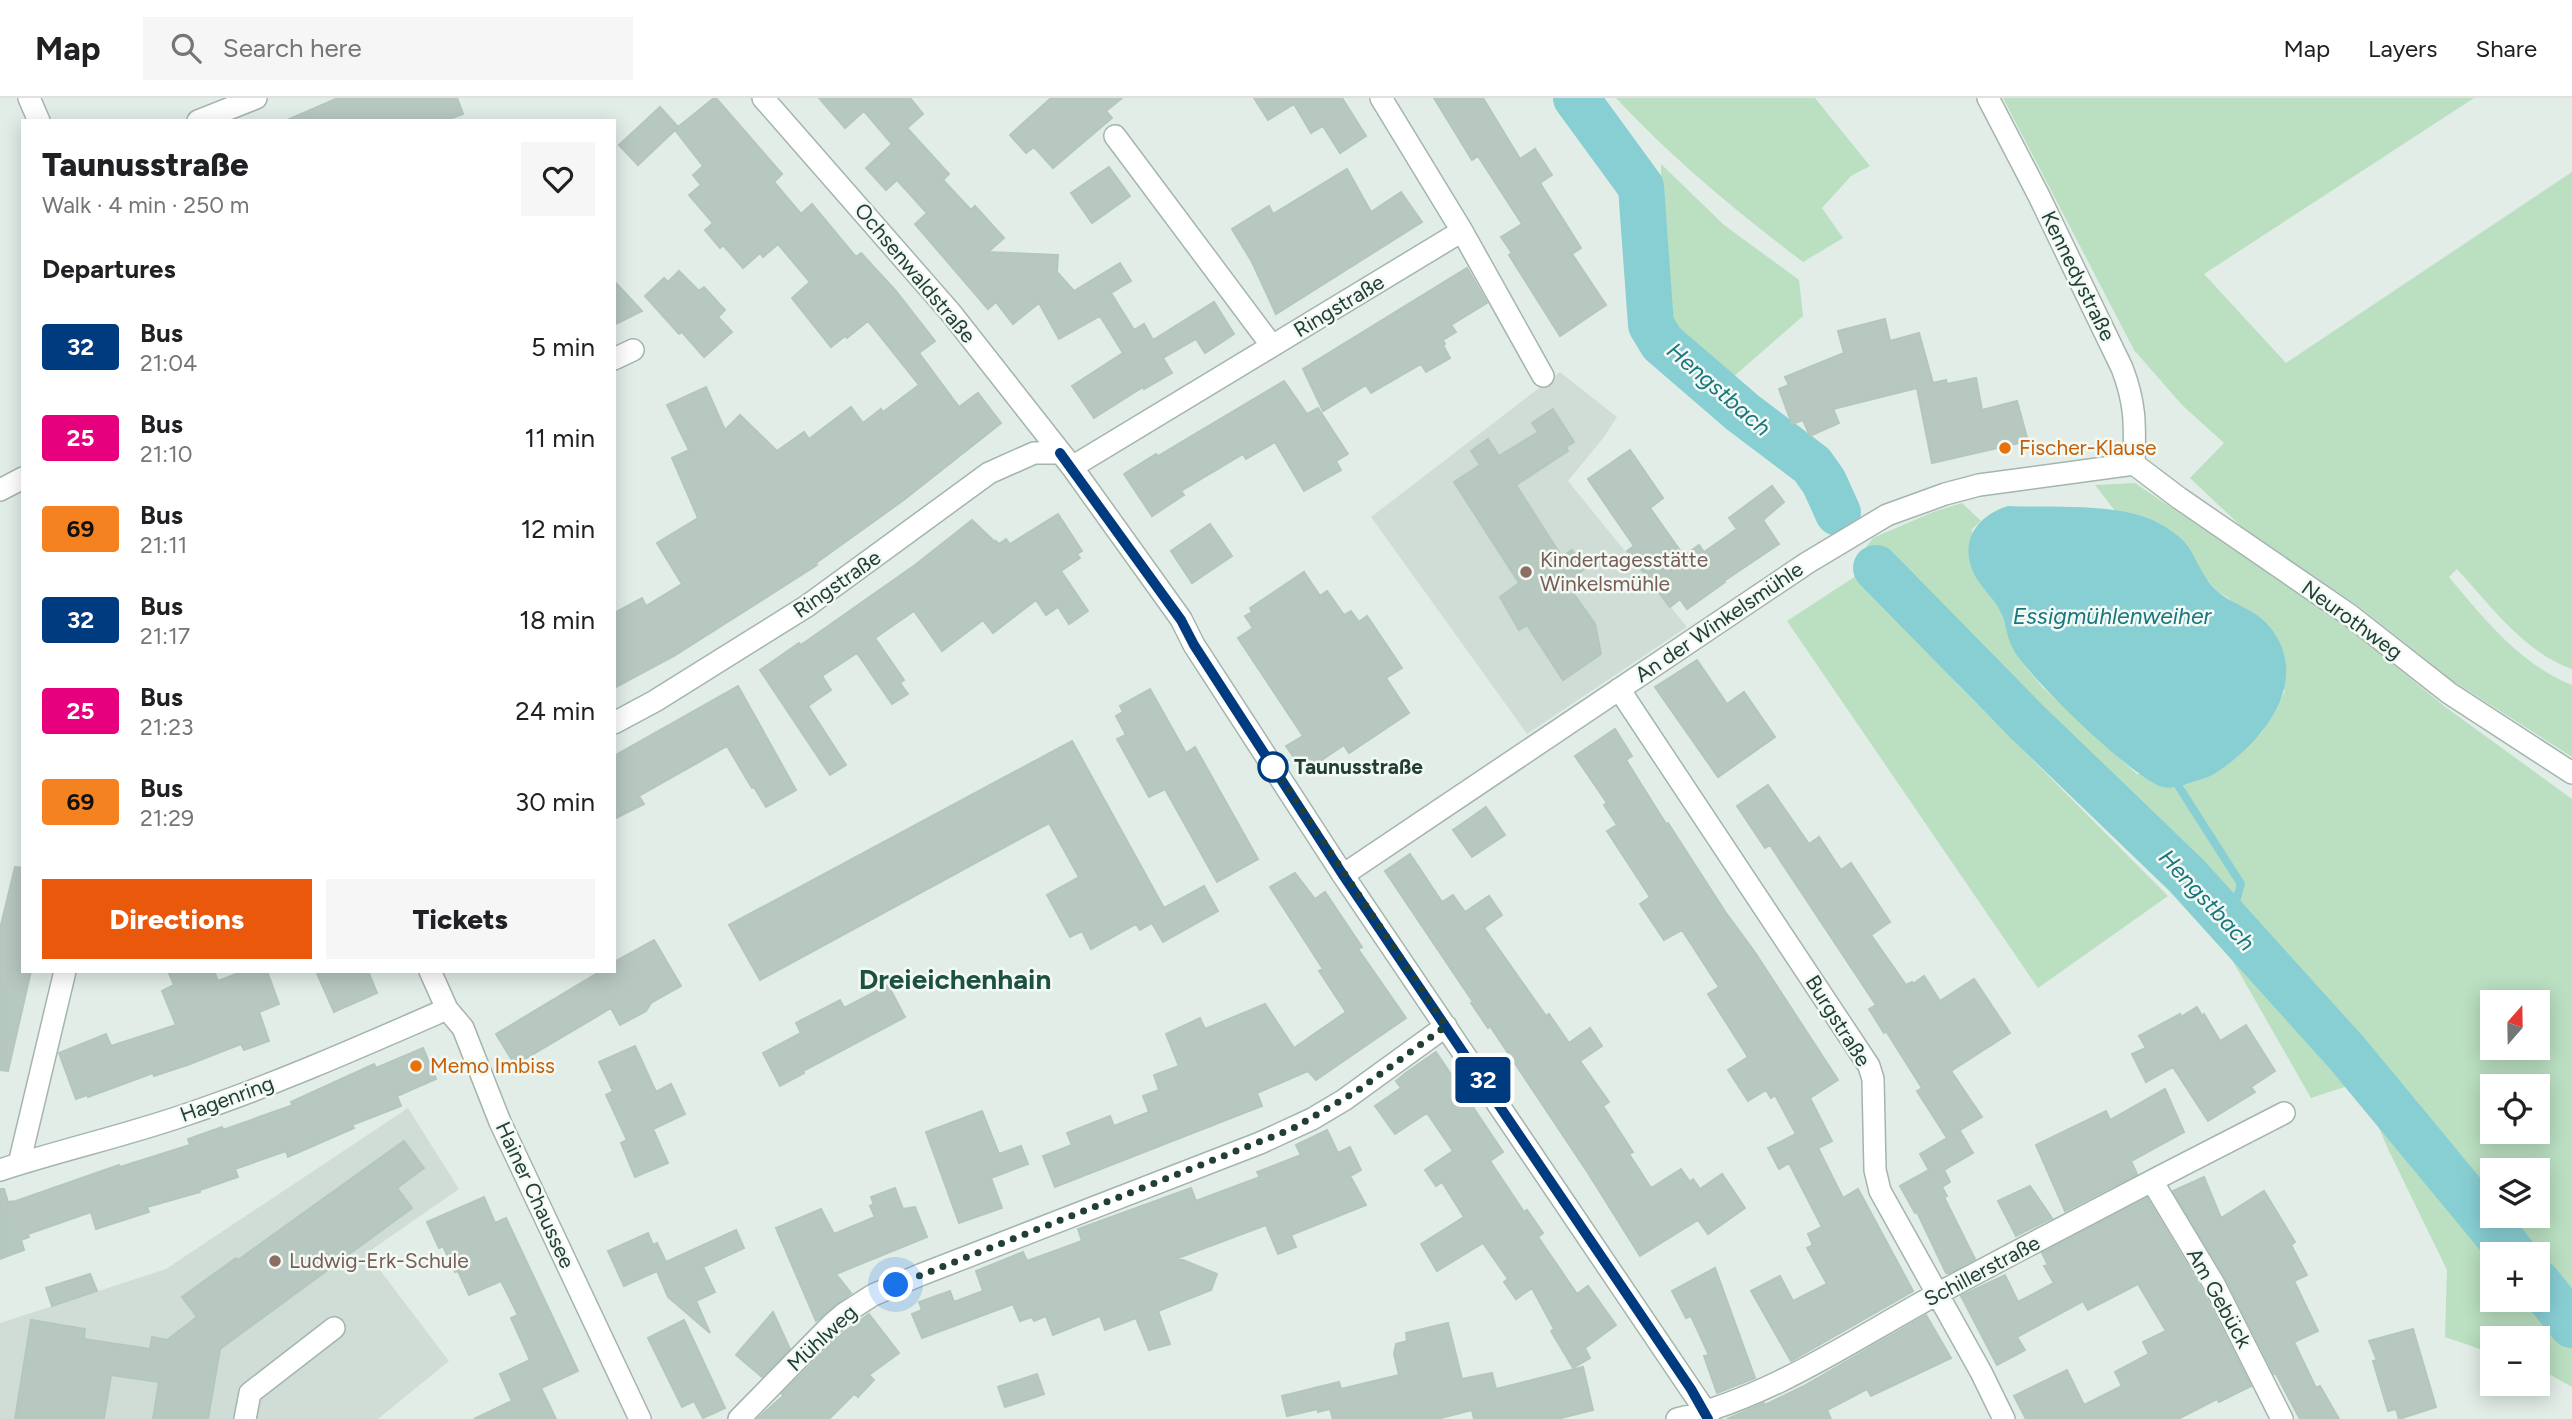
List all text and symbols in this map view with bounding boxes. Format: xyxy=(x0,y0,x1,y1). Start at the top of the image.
search box xyxy=(143,17,633,80)
text: Map xyxy=(35,29,101,68)
icon: search xyxy=(167,29,205,67)
text: Search here xyxy=(223,32,362,64)
text: Map xyxy=(2283,34,2330,63)
text: Layers xyxy=(2368,34,2437,63)
text: Share xyxy=(2475,34,2537,63)
button: heart xyxy=(521,142,595,216)
text: Taunusstraße xyxy=(42,145,248,184)
text: Walk · 4 min · 250 m xyxy=(42,191,249,219)
street label: Ochsenwaldstraße xyxy=(850,198,981,348)
street label: Kennedystraße xyxy=(2036,207,2121,345)
text: Departures xyxy=(42,253,176,285)
street label: Ringstraße xyxy=(1289,269,1388,342)
text: Bus xyxy=(140,317,183,349)
text: 5 min xyxy=(531,331,595,363)
text: 32 xyxy=(67,332,94,361)
water label: Hengstbach xyxy=(1661,336,1777,442)
text: 21:04 xyxy=(140,349,197,377)
text: Bus xyxy=(140,408,183,440)
text: 11 min xyxy=(524,422,595,454)
text: 25 xyxy=(67,423,94,452)
place label: Fischer-Klause xyxy=(2019,435,2157,460)
text: 21:10 xyxy=(140,440,192,468)
marker: Fischer-Klause xyxy=(1997,440,2013,456)
text: Bus xyxy=(140,499,183,531)
text: 12 min xyxy=(521,513,595,545)
text: 69 xyxy=(67,514,94,543)
text: 21:11 xyxy=(140,531,187,559)
street label: Ringstraße xyxy=(788,544,885,623)
place label: Kindertagesstätte Winkelsmühle xyxy=(1540,547,1708,596)
street label: An der Winkelsmühle xyxy=(1630,556,1807,687)
marker: Kindertagesstätte Winkelsmühle xyxy=(1518,564,1534,580)
street label: Neurothweg xyxy=(2297,575,2407,664)
text: Bus xyxy=(140,590,183,622)
water label: Essigmühlenweiher xyxy=(2013,602,2212,630)
text: 18 min xyxy=(519,604,595,636)
text: 32 xyxy=(67,605,94,634)
text: 21:17 xyxy=(140,622,190,650)
text: Bus xyxy=(140,681,183,713)
text: 24 min xyxy=(515,695,595,727)
text: 25 xyxy=(67,696,94,725)
text: 21:23 xyxy=(140,713,194,741)
marker: Taunusstraße xyxy=(1258,752,1288,782)
place label: Taunusstraße xyxy=(1294,754,1423,779)
text: Bus xyxy=(140,772,183,804)
text: 30 min xyxy=(515,786,595,818)
text: 69 xyxy=(67,787,94,816)
text: 21:29 xyxy=(140,804,194,832)
water label: Hengstbach xyxy=(2153,844,2261,957)
button: Directions xyxy=(42,879,312,959)
button: Tickets xyxy=(326,879,595,959)
district label: Dreieichenhain xyxy=(859,962,1051,996)
street label: Burgstraße xyxy=(1801,971,1876,1071)
north arrow xyxy=(2480,990,2550,1060)
map controls xyxy=(2480,990,2550,1396)
place label: Memo Imbiss xyxy=(430,1053,555,1078)
line badge: 32 xyxy=(1452,1057,1514,1103)
marker: Memo Imbiss xyxy=(408,1058,424,1074)
text: 32 xyxy=(1469,1065,1497,1094)
street label: Hagenring xyxy=(177,1070,277,1127)
button: locate xyxy=(2480,1074,2550,1144)
street label: Hainer Chaussee xyxy=(491,1118,580,1272)
button: layers xyxy=(2480,1158,2550,1228)
street label: Schillerstraße xyxy=(1920,1230,2044,1312)
button: + xyxy=(2480,1242,2550,1312)
street label: Am Gebück xyxy=(2182,1243,2257,1353)
place label: Ludwig-Erk-Schule xyxy=(289,1248,469,1273)
marker: Ludwig-Erk-Schule xyxy=(267,1253,283,1269)
your location xyxy=(878,1267,913,1302)
street label: Mühlweg xyxy=(782,1299,862,1376)
button: − xyxy=(2480,1326,2550,1396)

